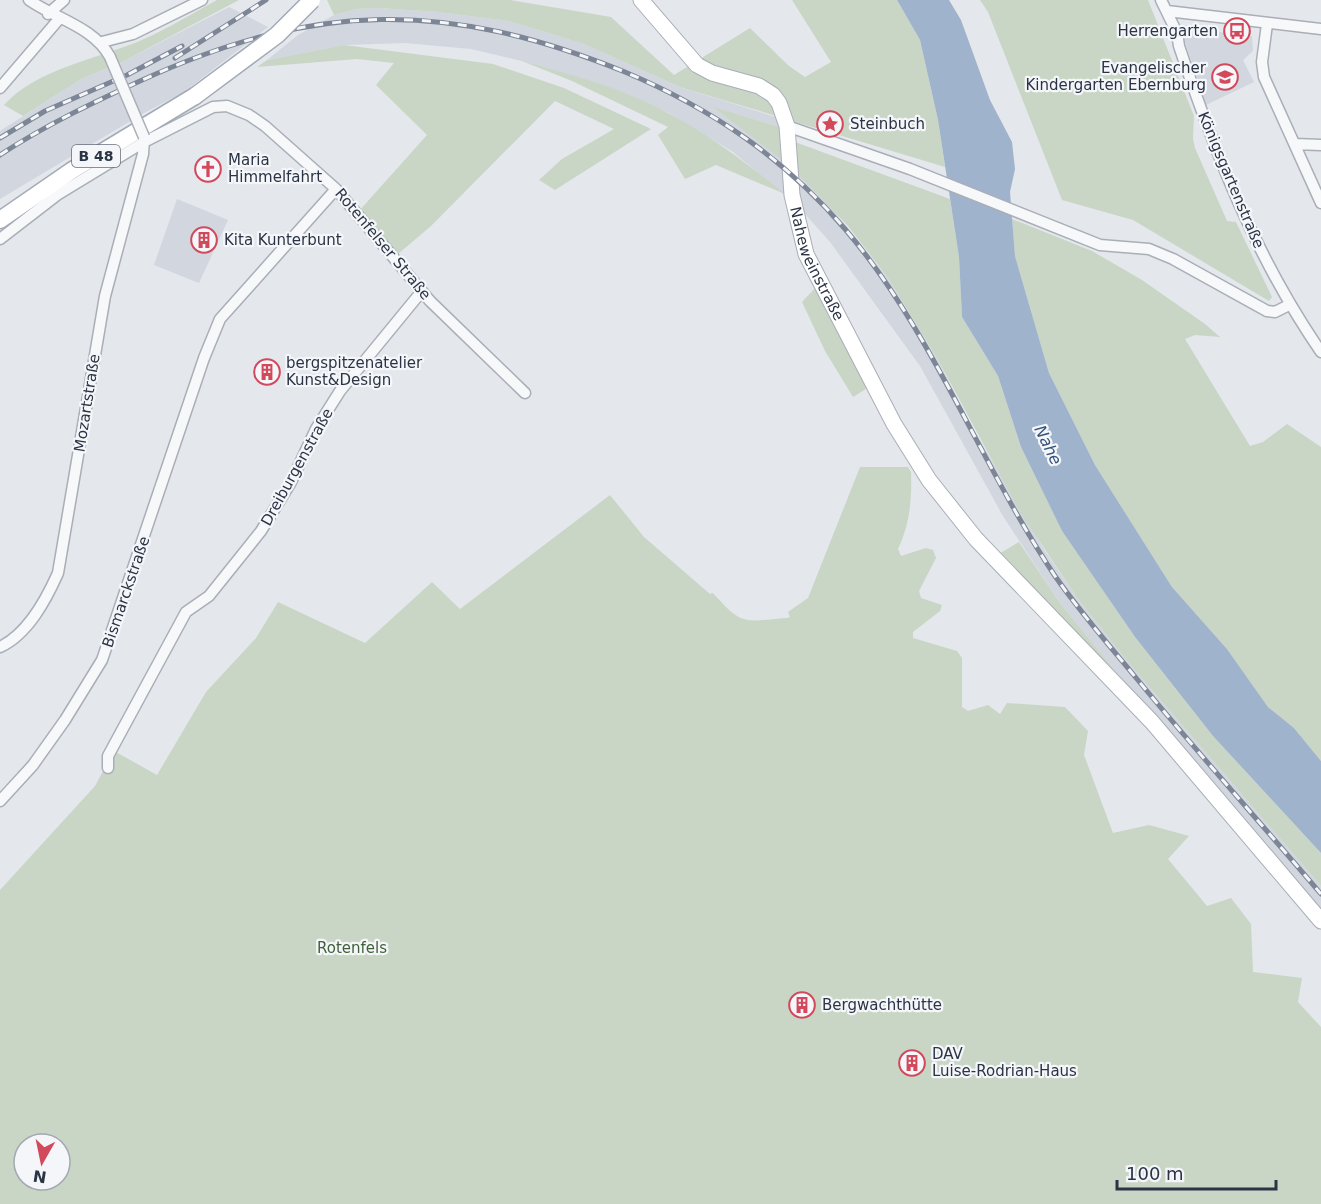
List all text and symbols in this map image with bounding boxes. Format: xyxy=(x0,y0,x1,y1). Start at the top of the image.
bus stop icon: Herrengarten xyxy=(1222,16,1252,46)
place label: Herrengarten xyxy=(1118,22,1218,40)
place label: Evangelischer Kindergarten Ebernburg xyxy=(1025,59,1207,94)
school or university icon: Evangelischer Kindergarten Ebernburg xyxy=(1210,62,1240,92)
place icon: Steinbuch xyxy=(815,109,845,139)
street label: Königsgartenstraße xyxy=(1194,109,1268,251)
place label: Steinbuch xyxy=(850,115,925,133)
road number: B 48 xyxy=(72,145,120,167)
place label: Maria Himmelfahrt xyxy=(228,151,322,186)
church icon: Maria Himmelfahrt xyxy=(193,154,223,184)
street label: Rotenfelser Straße xyxy=(331,185,435,303)
street label: Naheweinstraße xyxy=(786,205,848,324)
building icon: Kita Kunterbunt xyxy=(189,225,219,255)
place label: Kita Kunterbunt xyxy=(224,231,342,249)
street label: Mozartstraße xyxy=(70,353,104,453)
place label: bergspitzenatelier Kunst&Design xyxy=(286,354,423,389)
building icon: bergspitzenatelier Kunst&Design xyxy=(252,357,282,387)
street label: Dreiburgenstraße xyxy=(257,405,337,529)
water label: Nahe xyxy=(1030,422,1066,468)
street label: Bismarckstraße xyxy=(99,534,153,650)
park label: Rotenfels xyxy=(317,939,387,957)
building icon: Bergwachthütte xyxy=(787,990,817,1020)
place label: Bergwachthütte xyxy=(822,996,942,1014)
place label: DAV Luise-Rodrian-Haus xyxy=(932,1045,1077,1080)
building icon: DAV Luise-Rodrian-Haus xyxy=(897,1048,927,1078)
north arrow xyxy=(12,1132,72,1192)
scale bar xyxy=(1117,1153,1276,1191)
text: 100 m xyxy=(1126,1163,1184,1184)
text: N xyxy=(32,1166,48,1187)

